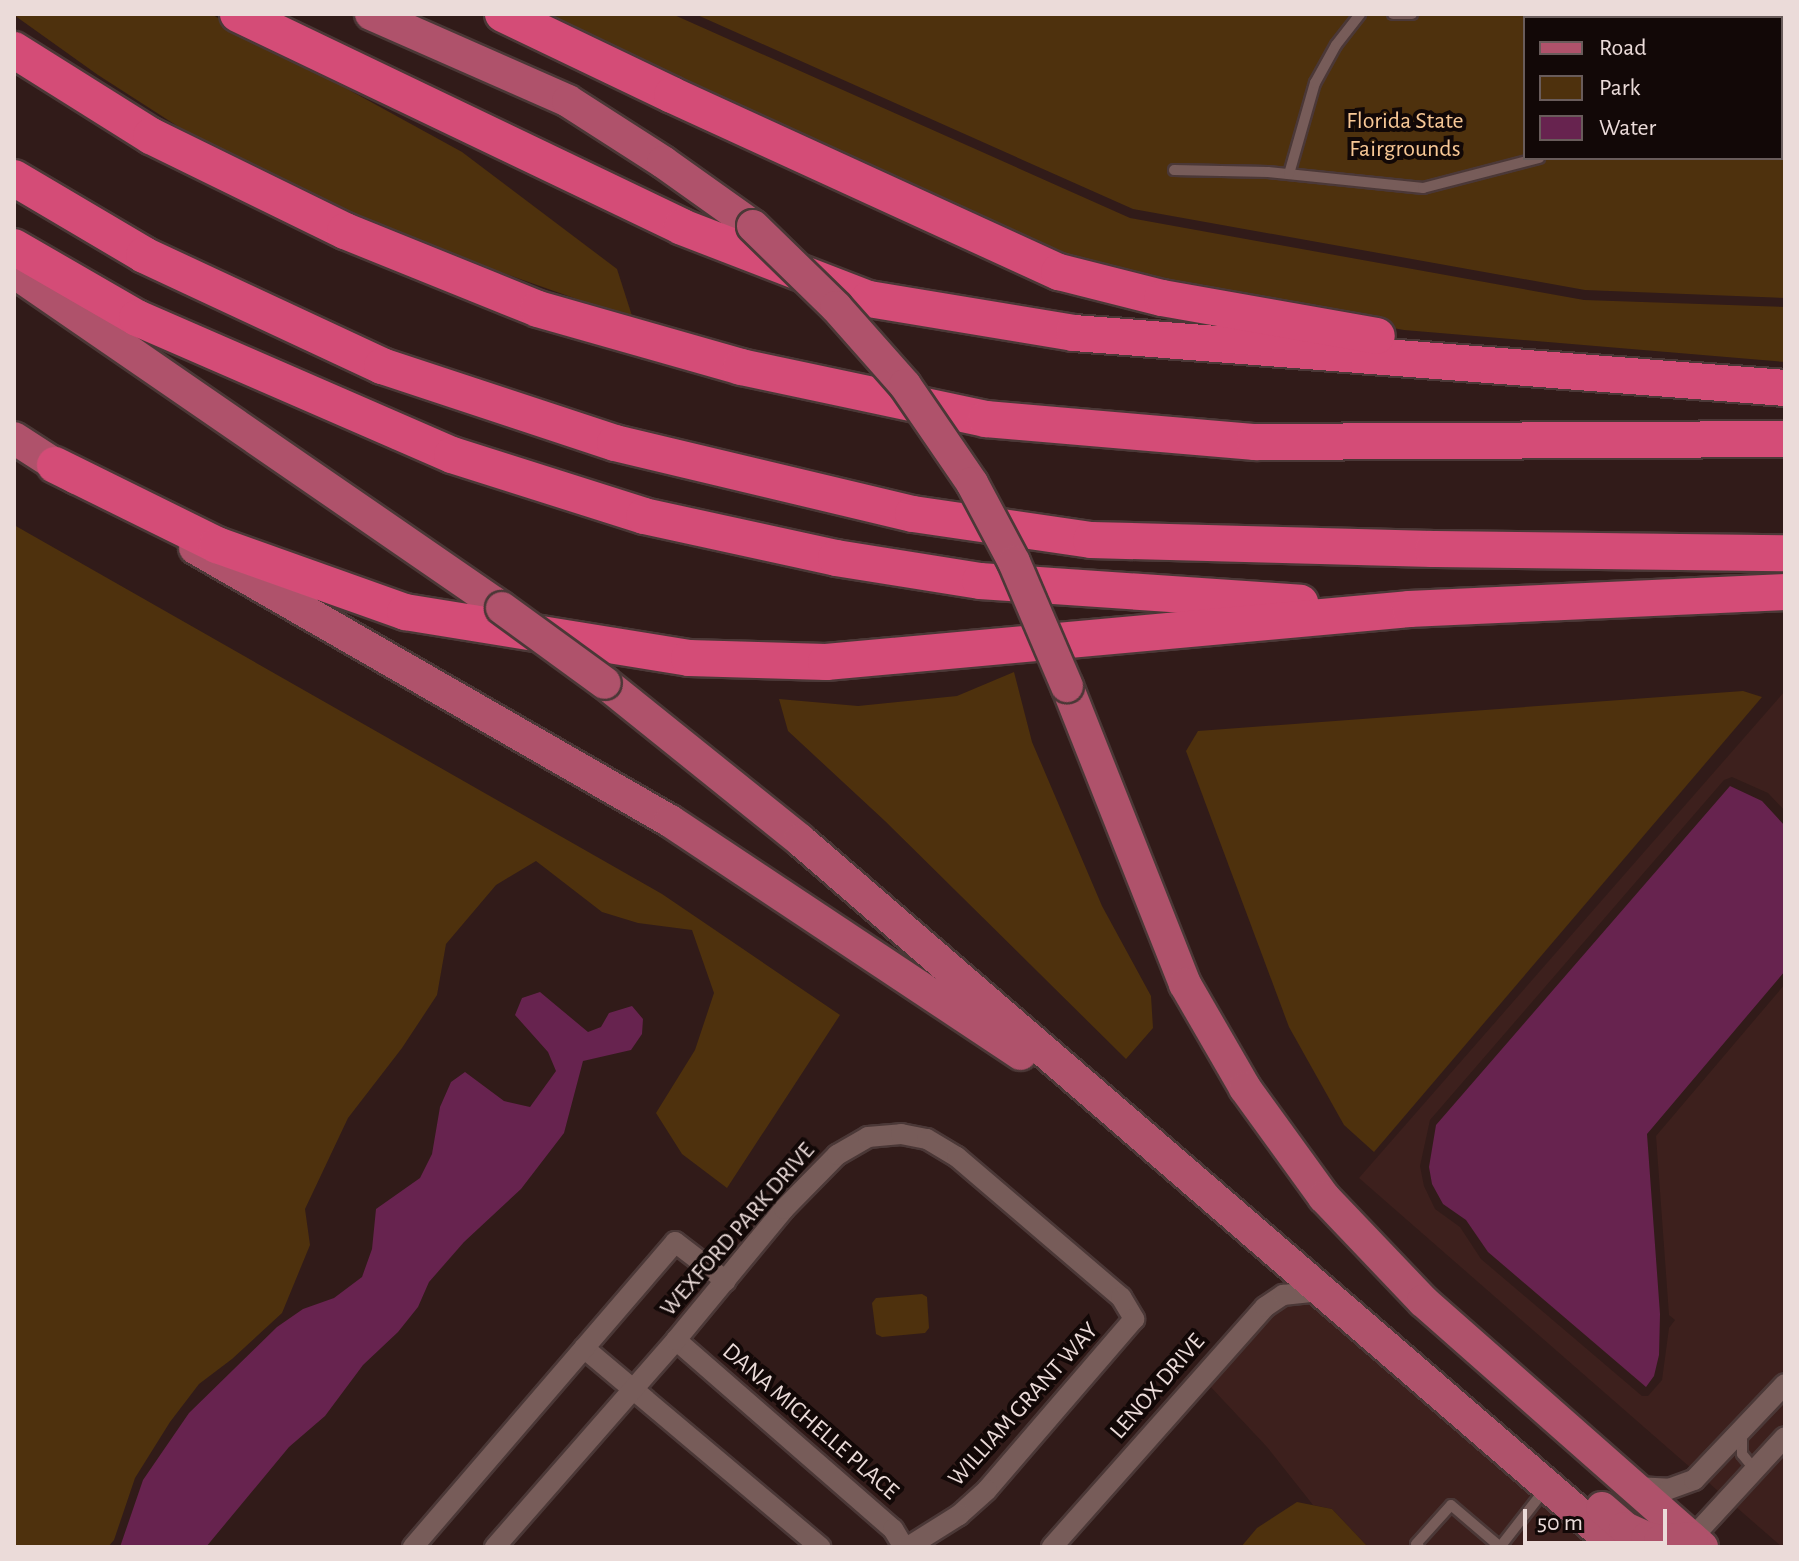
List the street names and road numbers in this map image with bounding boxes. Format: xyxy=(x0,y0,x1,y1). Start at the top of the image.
street label: WEXFORD PARK DRIVE xyxy=(655,1137,821,1323)
street label: WILLIAM GRANT WAY xyxy=(943,1317,1105,1493)
street label: LENOX DRIVE xyxy=(1104,1328,1212,1446)
street label: DANA MICHELLE PLACE xyxy=(716,1338,904,1506)

